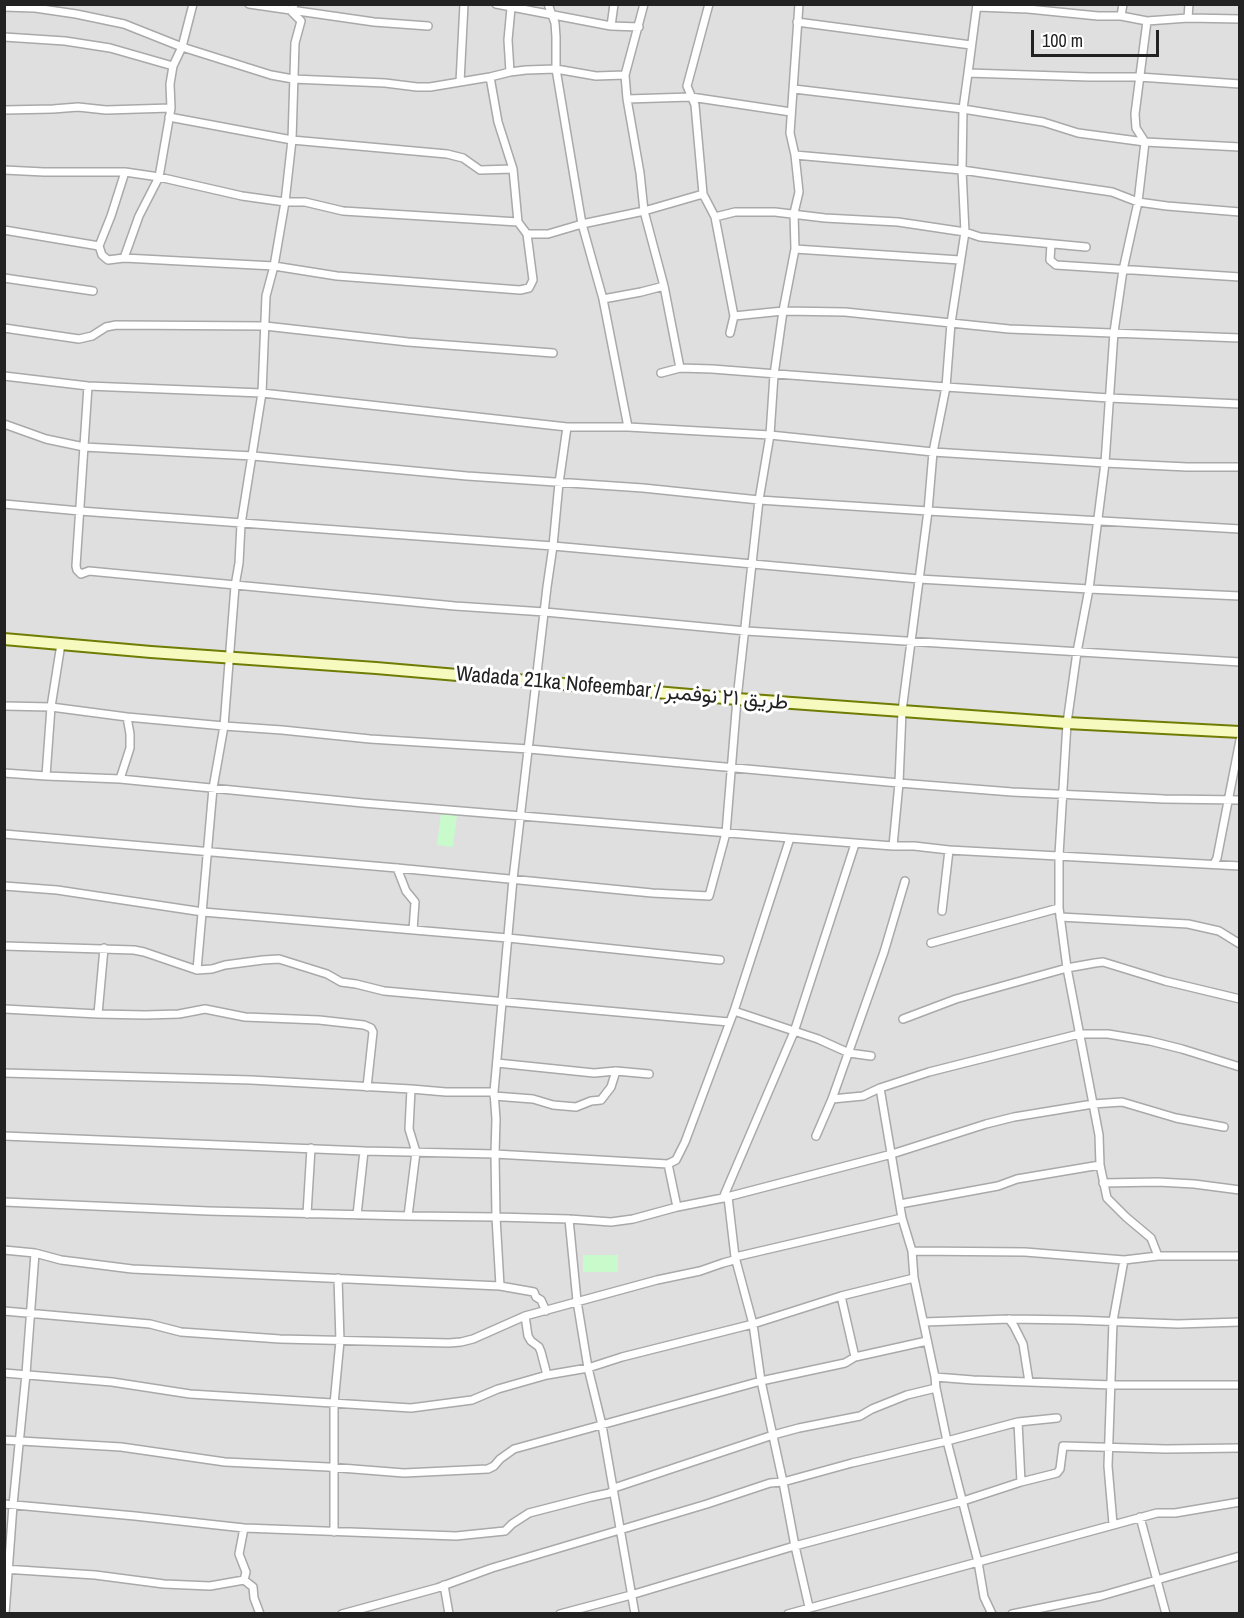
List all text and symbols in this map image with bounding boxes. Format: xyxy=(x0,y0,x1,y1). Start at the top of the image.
scale bar xyxy=(1034,18,1162,56)
text: 100 m xyxy=(1042,28,1083,53)
street label: Wadada 21ka Nofeembar / طريق ٢١ نوفمبر xyxy=(455,662,789,716)

